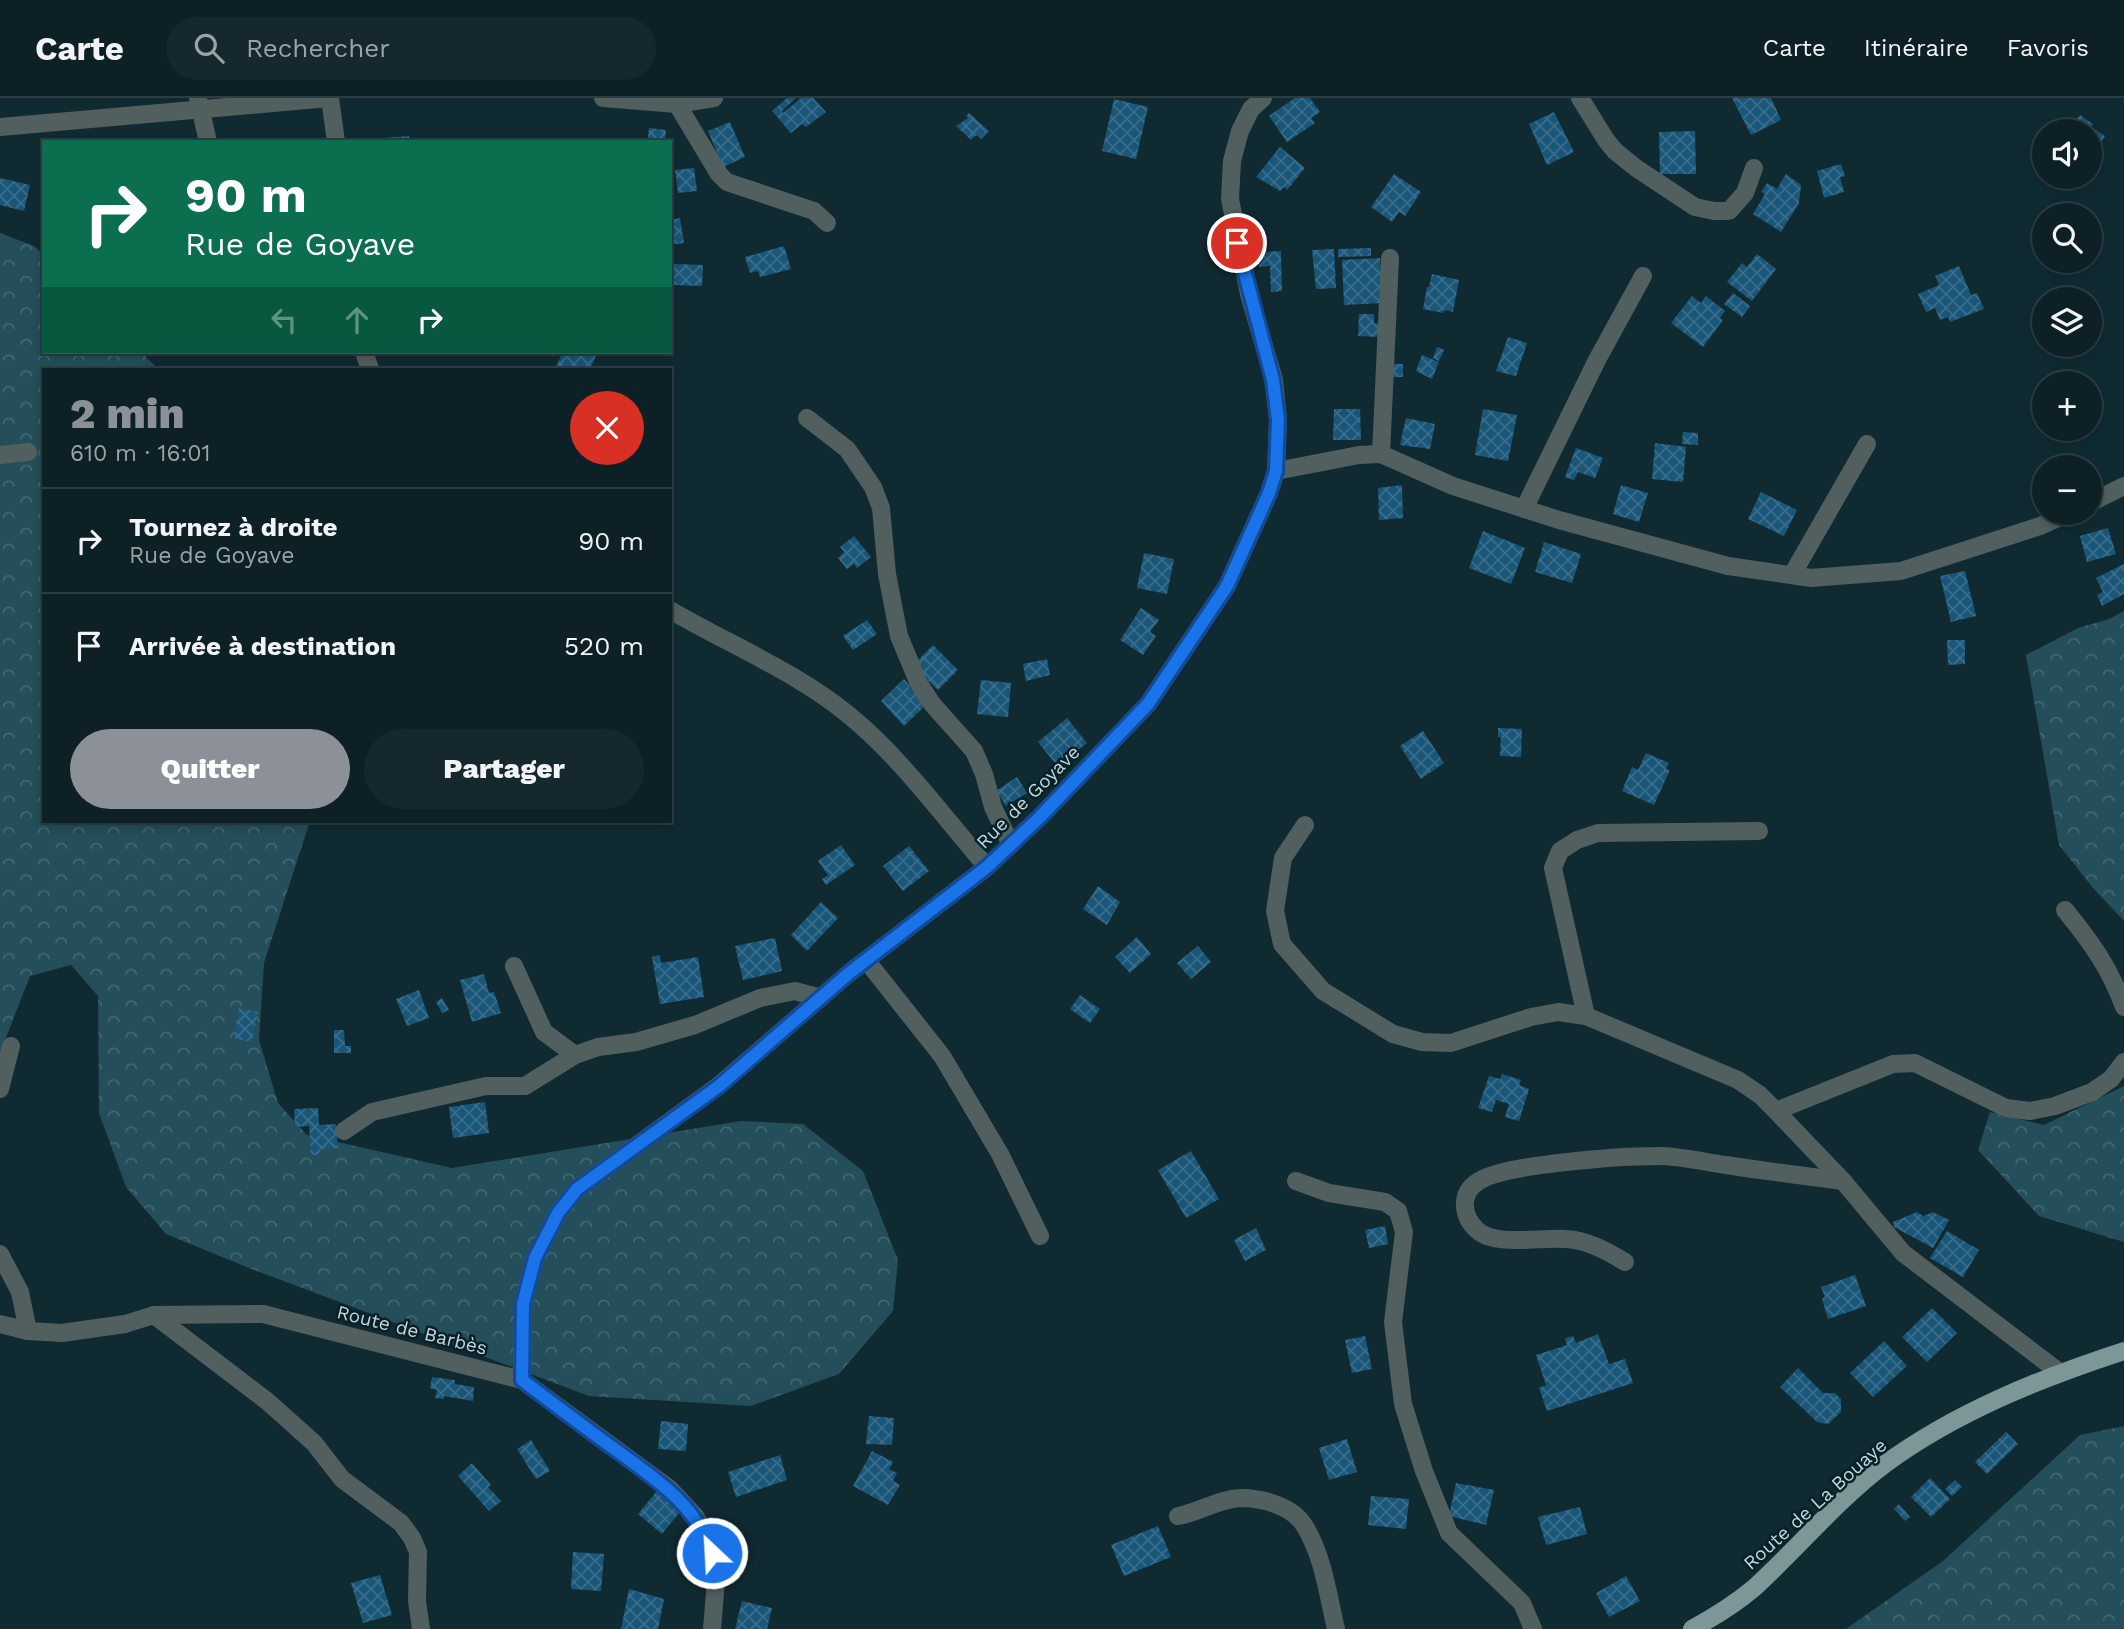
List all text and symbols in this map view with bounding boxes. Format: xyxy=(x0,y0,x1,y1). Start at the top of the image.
search box xyxy=(166,17,656,80)
text: Carte xyxy=(35,29,124,68)
icon: search xyxy=(190,29,228,67)
text: Rechercher xyxy=(246,33,390,63)
text: Carte xyxy=(1763,34,1826,62)
text: Itinéraire xyxy=(1864,34,1969,62)
text: Favoris xyxy=(2007,34,2089,62)
map controls xyxy=(2032,119,2102,525)
button: sound xyxy=(2032,119,2102,189)
text: 90 m xyxy=(185,166,307,224)
icon: right xyxy=(70,168,161,259)
button: search xyxy=(2032,203,2102,273)
pin xyxy=(1207,213,1267,273)
icon: arrive xyxy=(1218,224,1256,262)
text: Rue de Goyave xyxy=(185,225,415,263)
button: layers xyxy=(2032,287,2102,357)
icon: left xyxy=(265,301,303,339)
icon: ahead xyxy=(338,301,376,339)
icon: right xyxy=(411,301,449,339)
button: + xyxy=(2032,371,2102,441)
text: 2 min xyxy=(70,389,184,438)
button: close xyxy=(570,391,644,465)
text: 610 m · 16:01 xyxy=(70,440,210,467)
button: − xyxy=(2032,455,2102,525)
text: Tournez à droite xyxy=(129,512,338,542)
icon: right xyxy=(70,522,108,560)
text: 90 m xyxy=(578,526,644,556)
text: Rue de Goyave xyxy=(129,542,294,569)
icon: arrive xyxy=(70,627,108,665)
text: Arrivée à destination xyxy=(129,631,396,661)
text: 520 m xyxy=(564,631,644,661)
button: Quitter xyxy=(70,729,350,809)
button: Partager xyxy=(364,729,644,809)
street label: Rue de Goyave xyxy=(972,741,1084,853)
street label: Route de Barbès xyxy=(335,1300,489,1360)
street label: Route de La Bouaye xyxy=(1739,1434,1891,1574)
position arrow xyxy=(675,1516,749,1590)

